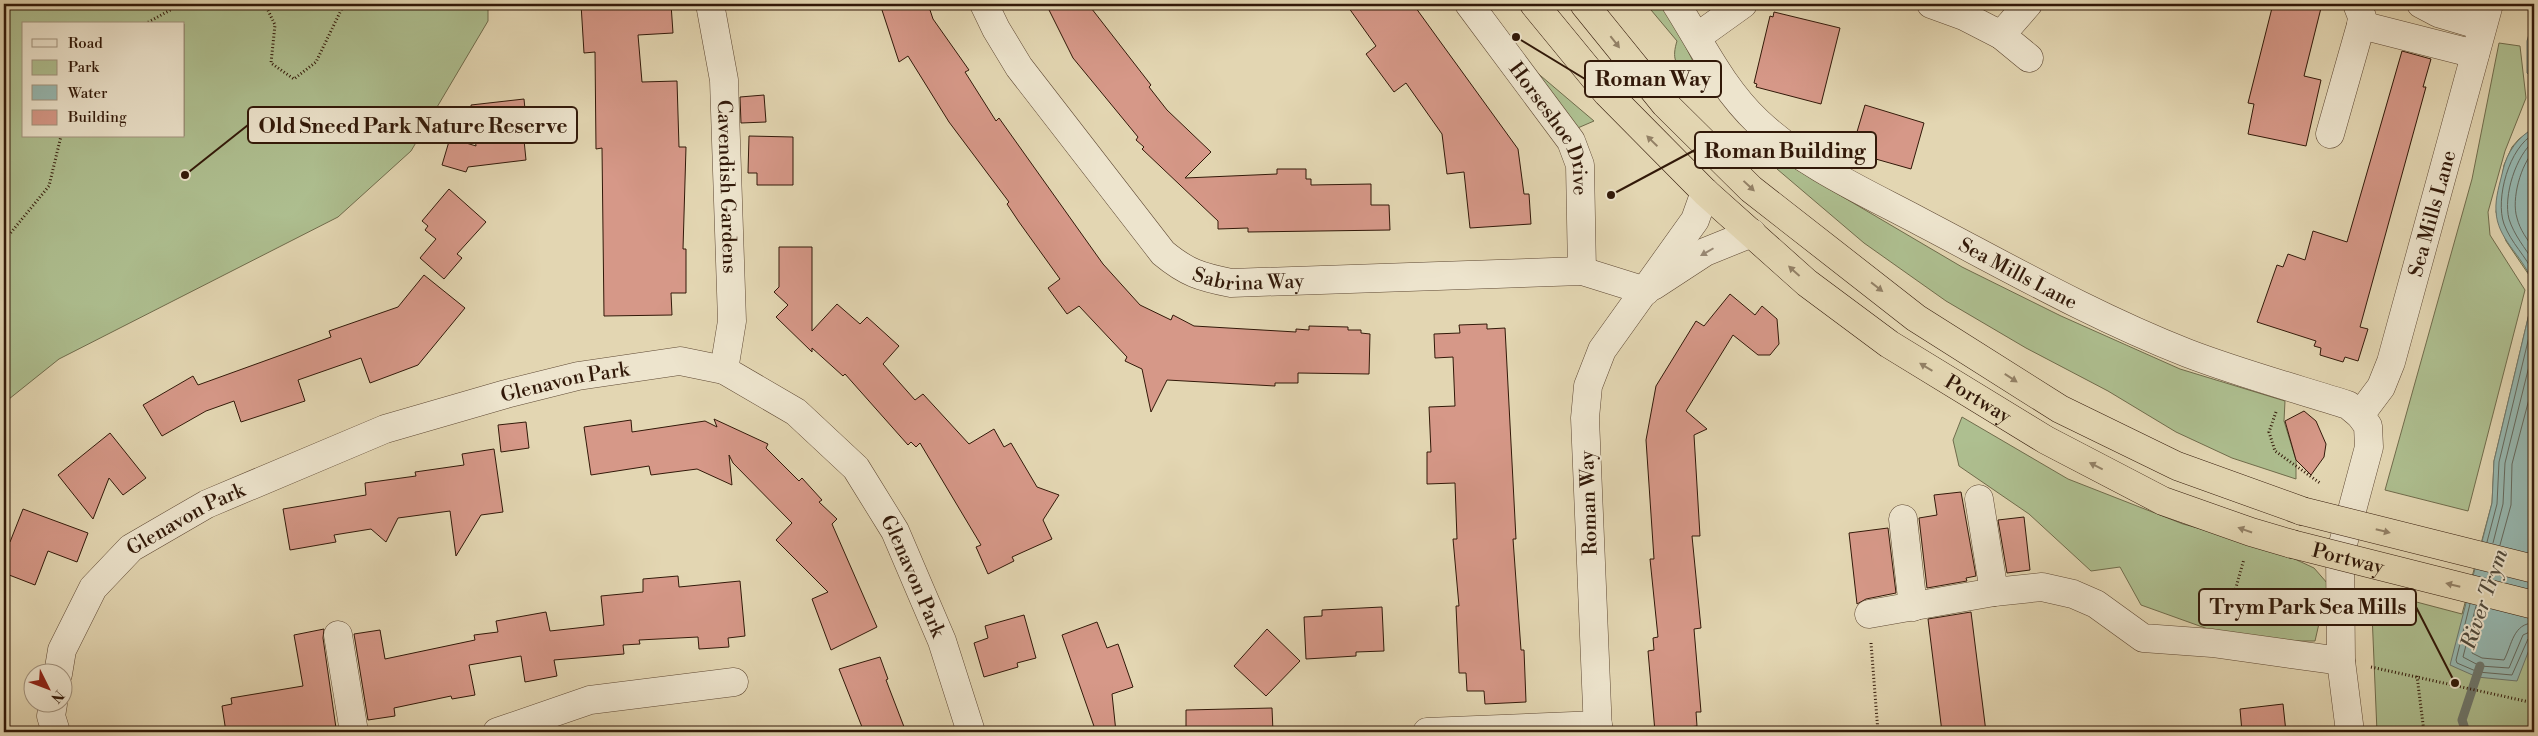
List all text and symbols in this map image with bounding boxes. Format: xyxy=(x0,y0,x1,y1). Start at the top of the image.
legend xyxy=(22,22,185,138)
text: Road xyxy=(68,34,103,53)
one-way arrow xyxy=(1609,35,1620,48)
text: Park xyxy=(68,58,100,77)
street label: Horseshoe Drive xyxy=(1503,58,1592,196)
callout: Roman Way xyxy=(1585,61,1721,97)
text: Roman Way xyxy=(1595,67,1711,93)
text: Water xyxy=(67,84,108,103)
street label: Cavendish Gardens xyxy=(711,99,741,274)
callout: Old Sneed Park Nature Reserve xyxy=(248,107,577,143)
text: Building xyxy=(67,108,127,127)
text: Old Sneed Park Nature Reserve xyxy=(258,114,568,140)
callout: Roman Building xyxy=(1695,132,1876,168)
one-way arrow xyxy=(1646,135,1658,147)
text: Roman Building xyxy=(1704,139,1867,165)
street label: Sea Mills Lane xyxy=(2404,148,2462,280)
one-way arrow xyxy=(1742,180,1754,192)
street label: Sea Mills Lane xyxy=(1954,233,2081,316)
one-way arrow xyxy=(1699,248,1714,256)
street label: Sabrina Way xyxy=(1189,263,1305,297)
one-way arrow xyxy=(1789,265,1801,277)
one-way arrow xyxy=(1870,281,1883,292)
street label: Glenavon Park xyxy=(498,357,633,409)
one-way arrow xyxy=(1919,362,1932,371)
street label: Portway xyxy=(1940,370,2016,430)
one-way arrow xyxy=(2004,373,2017,383)
street label: Roman Way xyxy=(1575,450,1604,556)
one-way arrow xyxy=(2089,462,2103,470)
street label: Glenavon Park xyxy=(123,478,251,562)
street label: Glenavon Park xyxy=(874,511,951,643)
one-way arrow xyxy=(2237,526,2252,534)
one-way arrow xyxy=(2376,528,2391,536)
street label: Portway xyxy=(2309,539,2387,581)
water label: River Trym xyxy=(2455,545,2515,654)
one-way arrow xyxy=(2446,580,2461,588)
callout: Trym Park Sea Mills xyxy=(2199,589,2416,625)
text: Trym Park Sea Mills xyxy=(2209,595,2407,621)
north arrow xyxy=(22,664,72,714)
text: N xyxy=(47,686,67,706)

